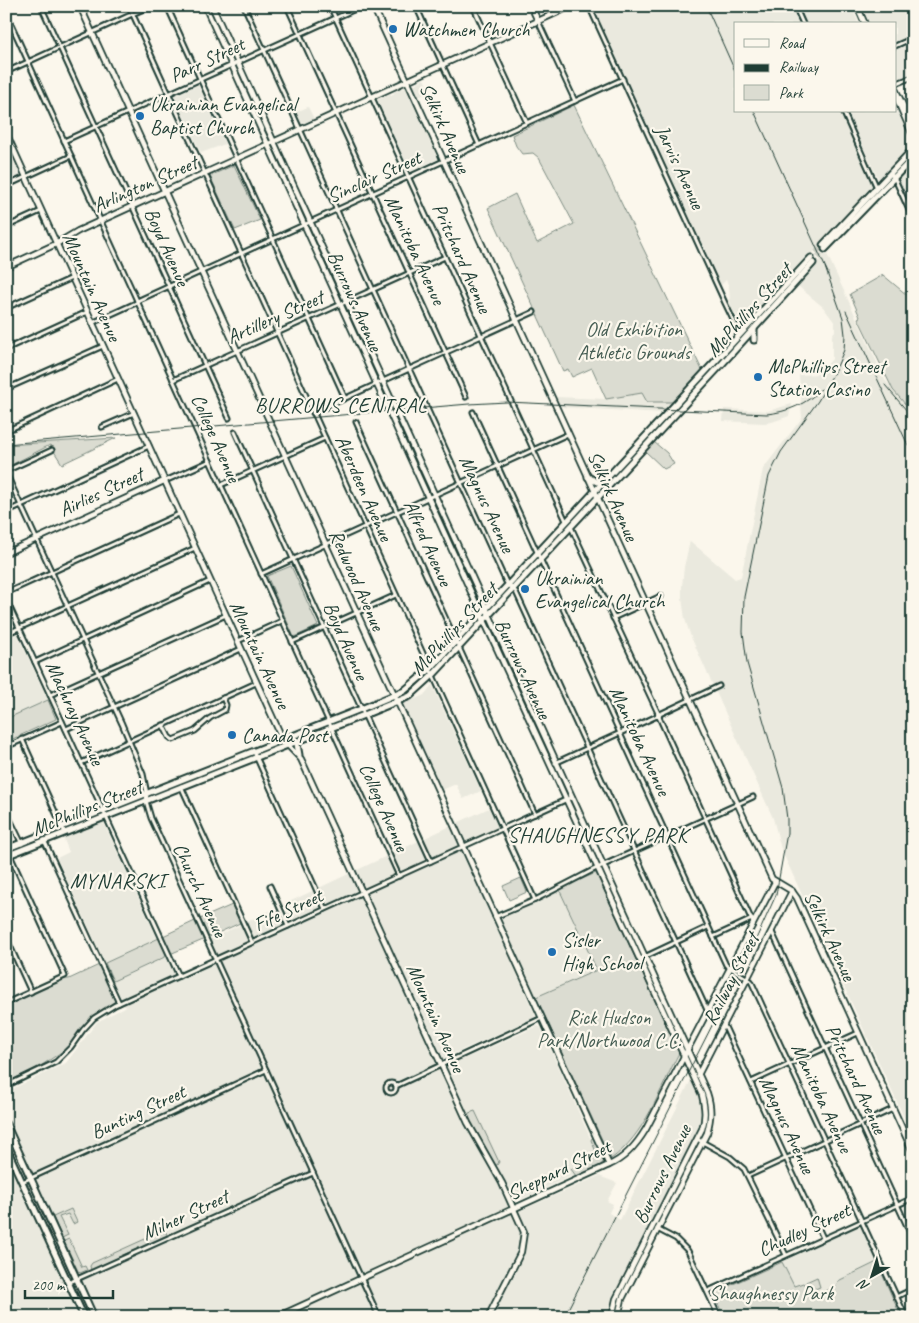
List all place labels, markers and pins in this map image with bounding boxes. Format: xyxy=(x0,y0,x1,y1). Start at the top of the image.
place label: Watchmen Church xyxy=(403,17,531,42)
marker: Watchmen Church xyxy=(387,23,399,35)
place label: Ukrainian Evangelical Baptist Church xyxy=(150,92,300,140)
marker: Ukrainian Evangelical Baptist Church xyxy=(134,110,146,122)
place label: McPhillips Street Station Casino xyxy=(768,354,888,402)
marker: McPhillips Street Station Casino xyxy=(752,371,764,383)
place label: Ukrainian Evangelical Church xyxy=(535,566,666,614)
marker: Ukrainian Evangelical Church xyxy=(519,583,531,595)
place label: Canada Post xyxy=(242,723,330,748)
marker: Canada Post xyxy=(226,729,238,741)
place label: Sisler High School xyxy=(562,928,646,976)
marker: Sisler High School xyxy=(546,946,558,958)

